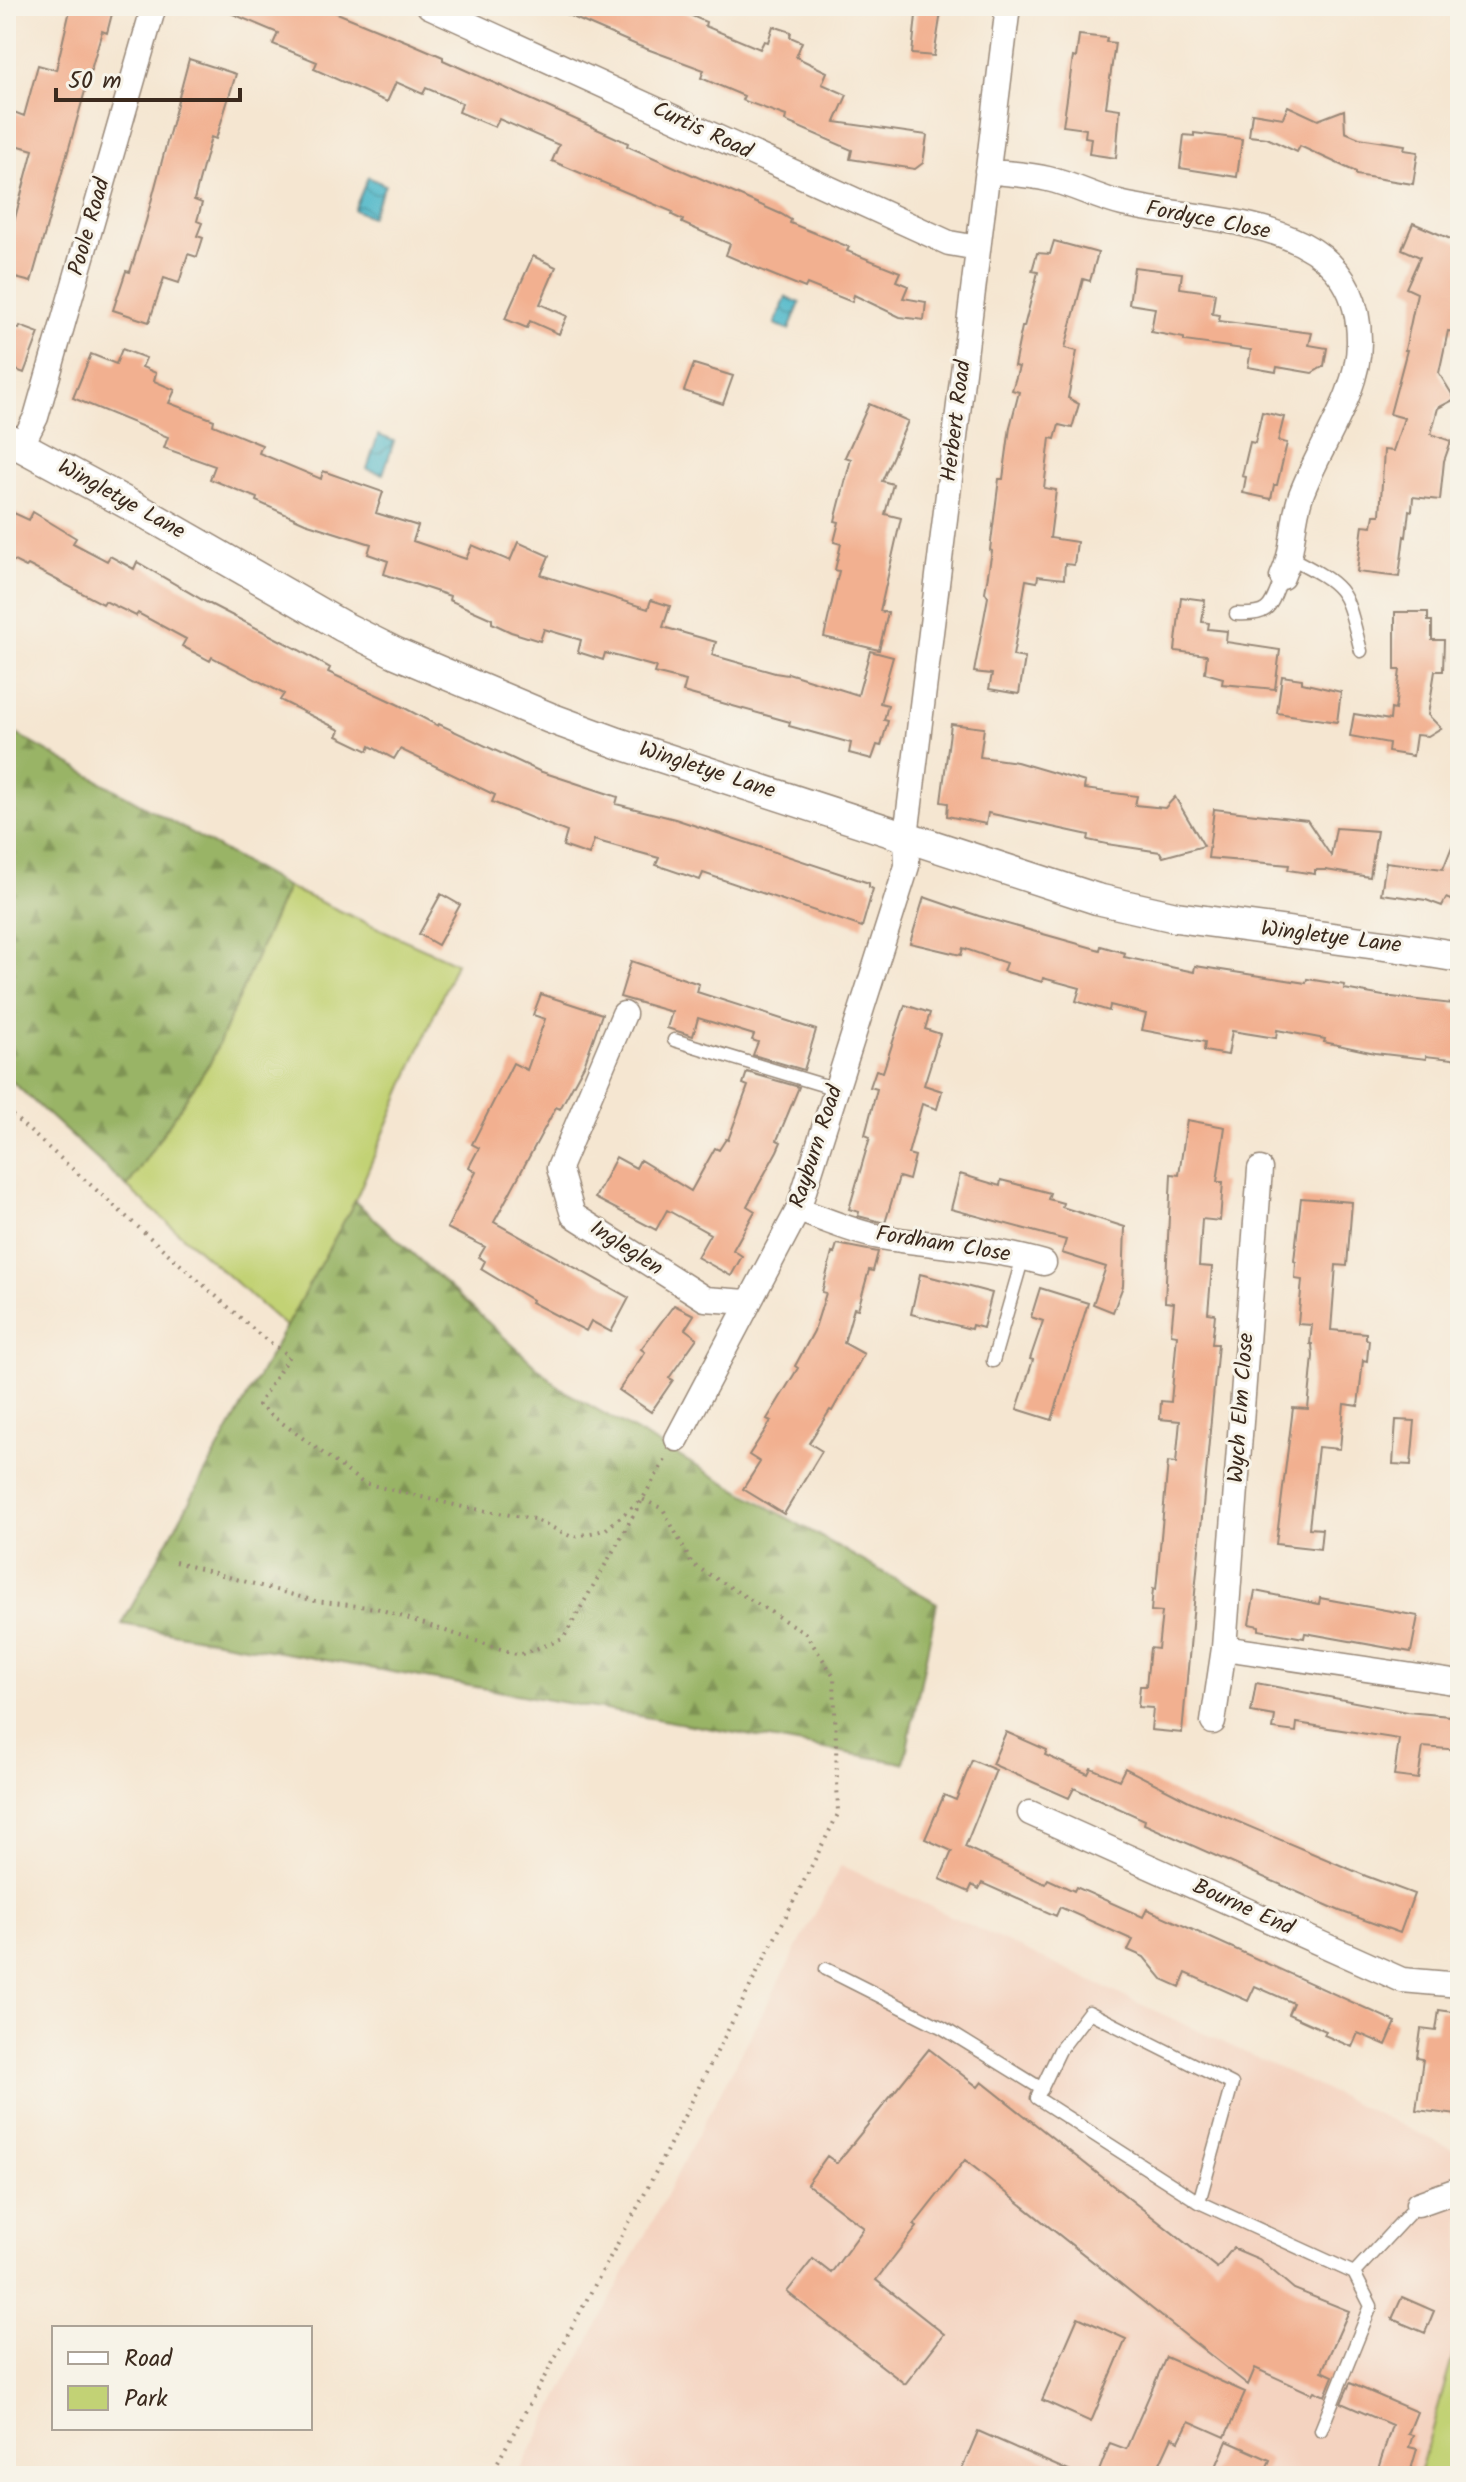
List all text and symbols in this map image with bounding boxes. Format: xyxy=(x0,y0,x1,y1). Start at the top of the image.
scale bar xyxy=(56,52,240,102)
text: 50 m xyxy=(68,62,122,101)
street label: Curtis Road xyxy=(646,93,759,170)
street label: Poole Road xyxy=(59,173,121,280)
street label: Fordyce Close xyxy=(1143,192,1273,250)
street label: Herbert Road xyxy=(932,357,982,484)
street label: Wingletye Lane xyxy=(51,450,191,550)
street label: Wingletye Lane xyxy=(634,733,780,810)
street label: Wingletye Lane xyxy=(1259,912,1403,964)
street label: Rayburn Road xyxy=(781,1080,854,1213)
street label: Ingleglen xyxy=(582,1212,670,1286)
street label: Fordham Close xyxy=(873,1217,1013,1273)
street label: Wych Elm Close xyxy=(1219,1332,1265,1484)
street label: Bourne End xyxy=(1187,1870,1300,1946)
legend xyxy=(52,2326,312,2430)
text: Road xyxy=(124,2340,173,2379)
text: Park xyxy=(124,2380,168,2419)

